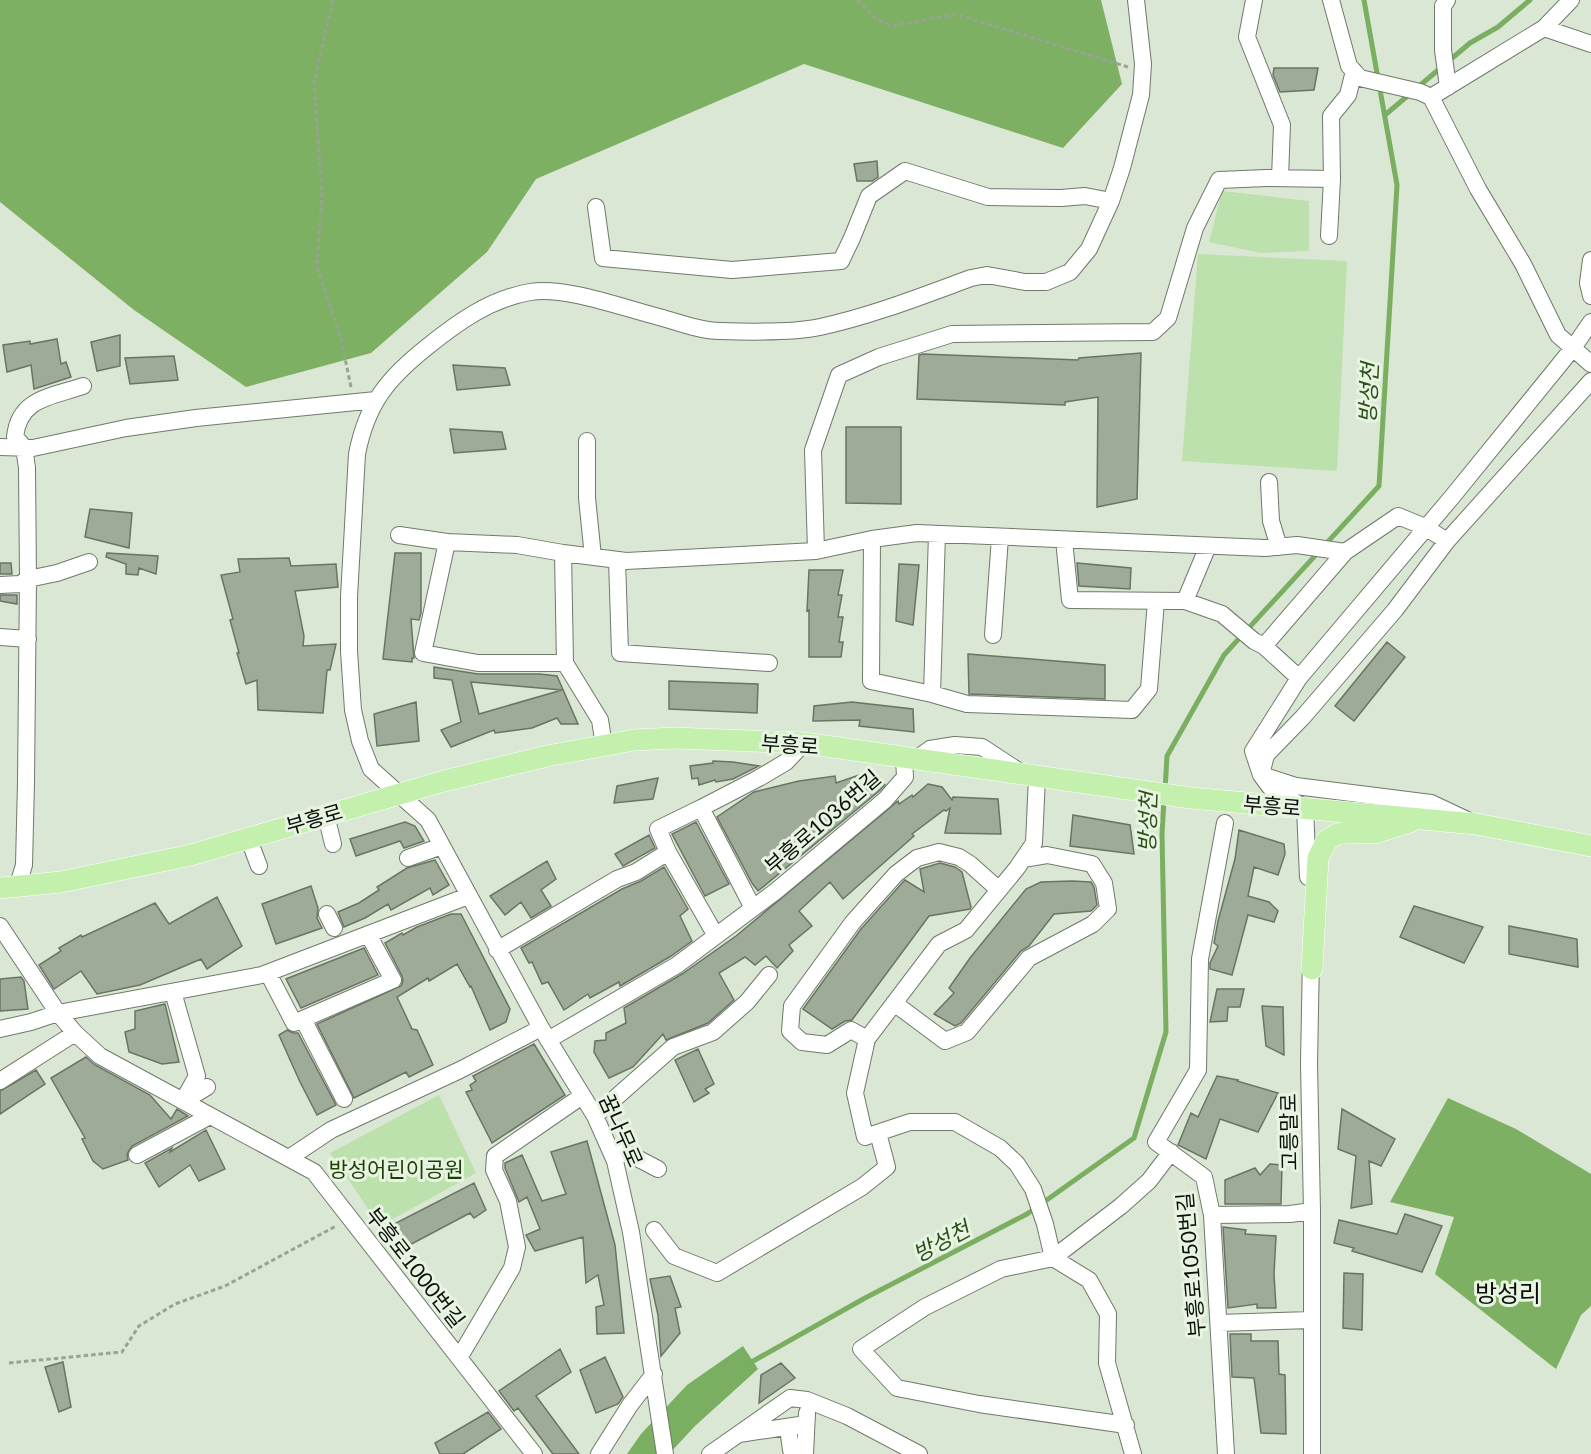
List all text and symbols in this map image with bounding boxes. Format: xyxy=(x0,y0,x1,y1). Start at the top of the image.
water label: 방성천 xyxy=(1353,359,1383,424)
street label: 부흥로 xyxy=(760,730,820,758)
street label: 부흥로1036번길 xyxy=(759,764,885,878)
water label: 방성천 xyxy=(1132,788,1162,853)
street label: 부흥로 xyxy=(1242,790,1302,820)
street label: 부흥로 xyxy=(283,798,345,838)
street label: 꿈나무로 xyxy=(595,1090,649,1170)
street label: 고릉말로 xyxy=(1275,1093,1301,1171)
park label: 방성어린이공원 xyxy=(328,1156,464,1181)
street label: 부흥로1050번길 xyxy=(1171,1192,1209,1338)
street label: 부흥로1000번길 xyxy=(361,1202,471,1332)
water label: 방성천 xyxy=(908,1214,977,1267)
district label: 방성리 xyxy=(1475,1278,1541,1307)

